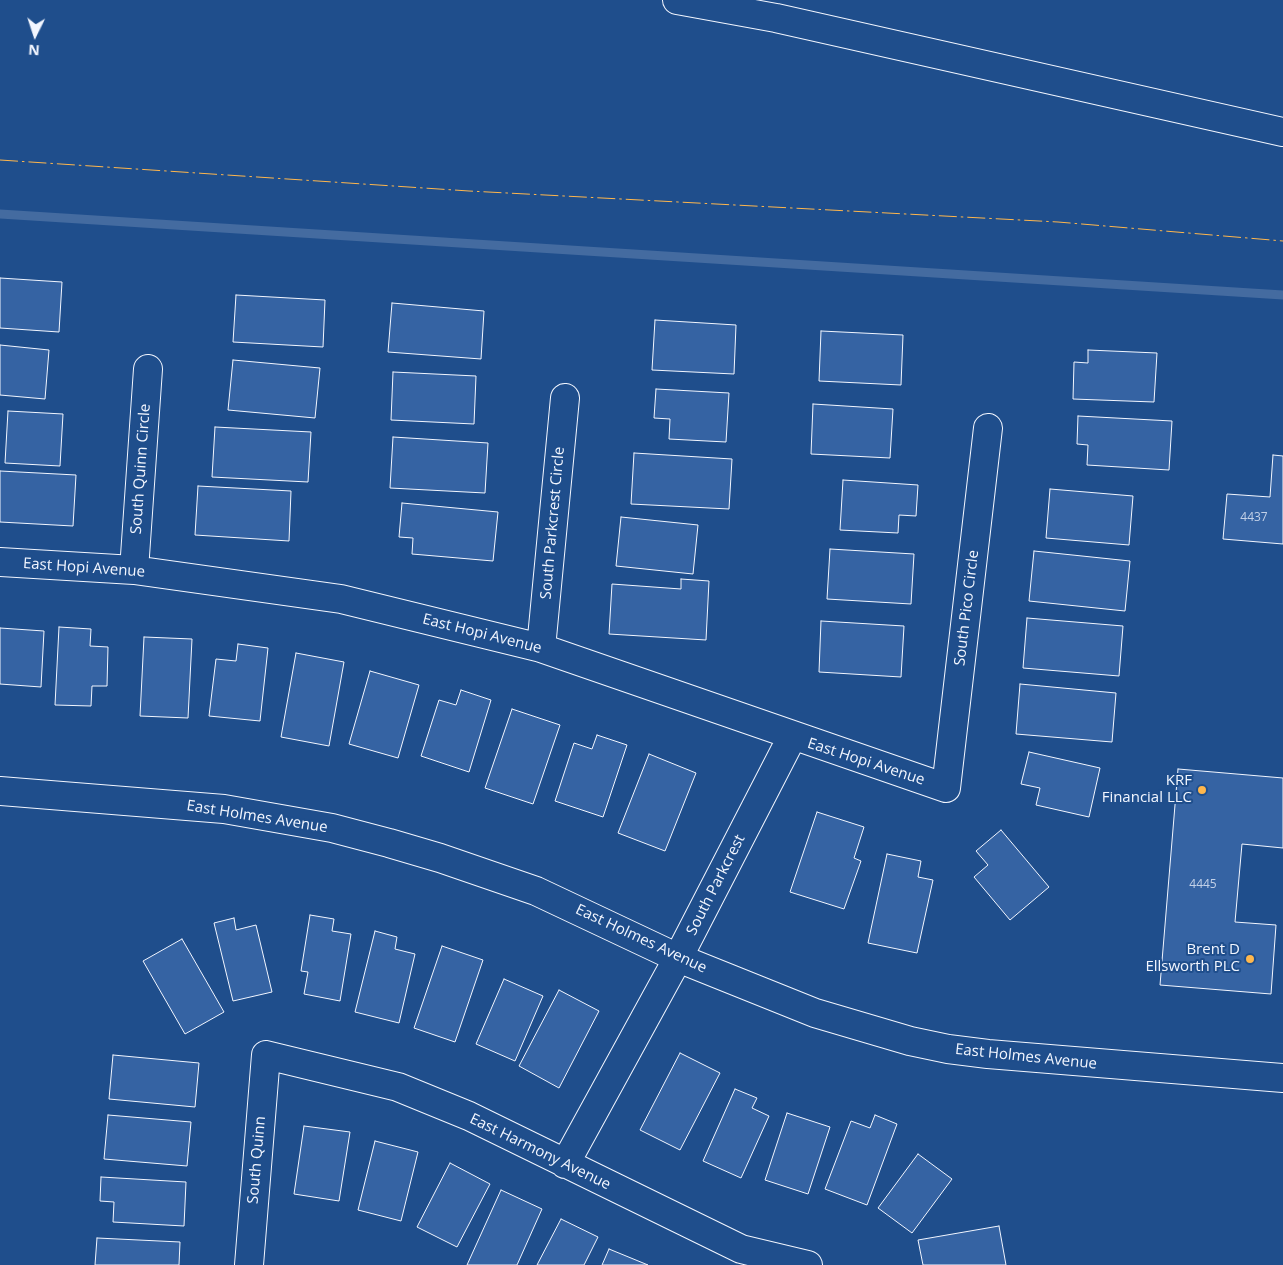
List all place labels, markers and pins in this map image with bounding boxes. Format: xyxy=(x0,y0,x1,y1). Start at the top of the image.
place label: KRF Financial LLC xyxy=(1102,772,1192,807)
marker: KRF Financial LLC xyxy=(1196,784,1208,796)
place label: Brent D Ellsworth PLC xyxy=(1145,941,1240,976)
marker: Brent D Ellsworth PLC xyxy=(1244,953,1256,965)

